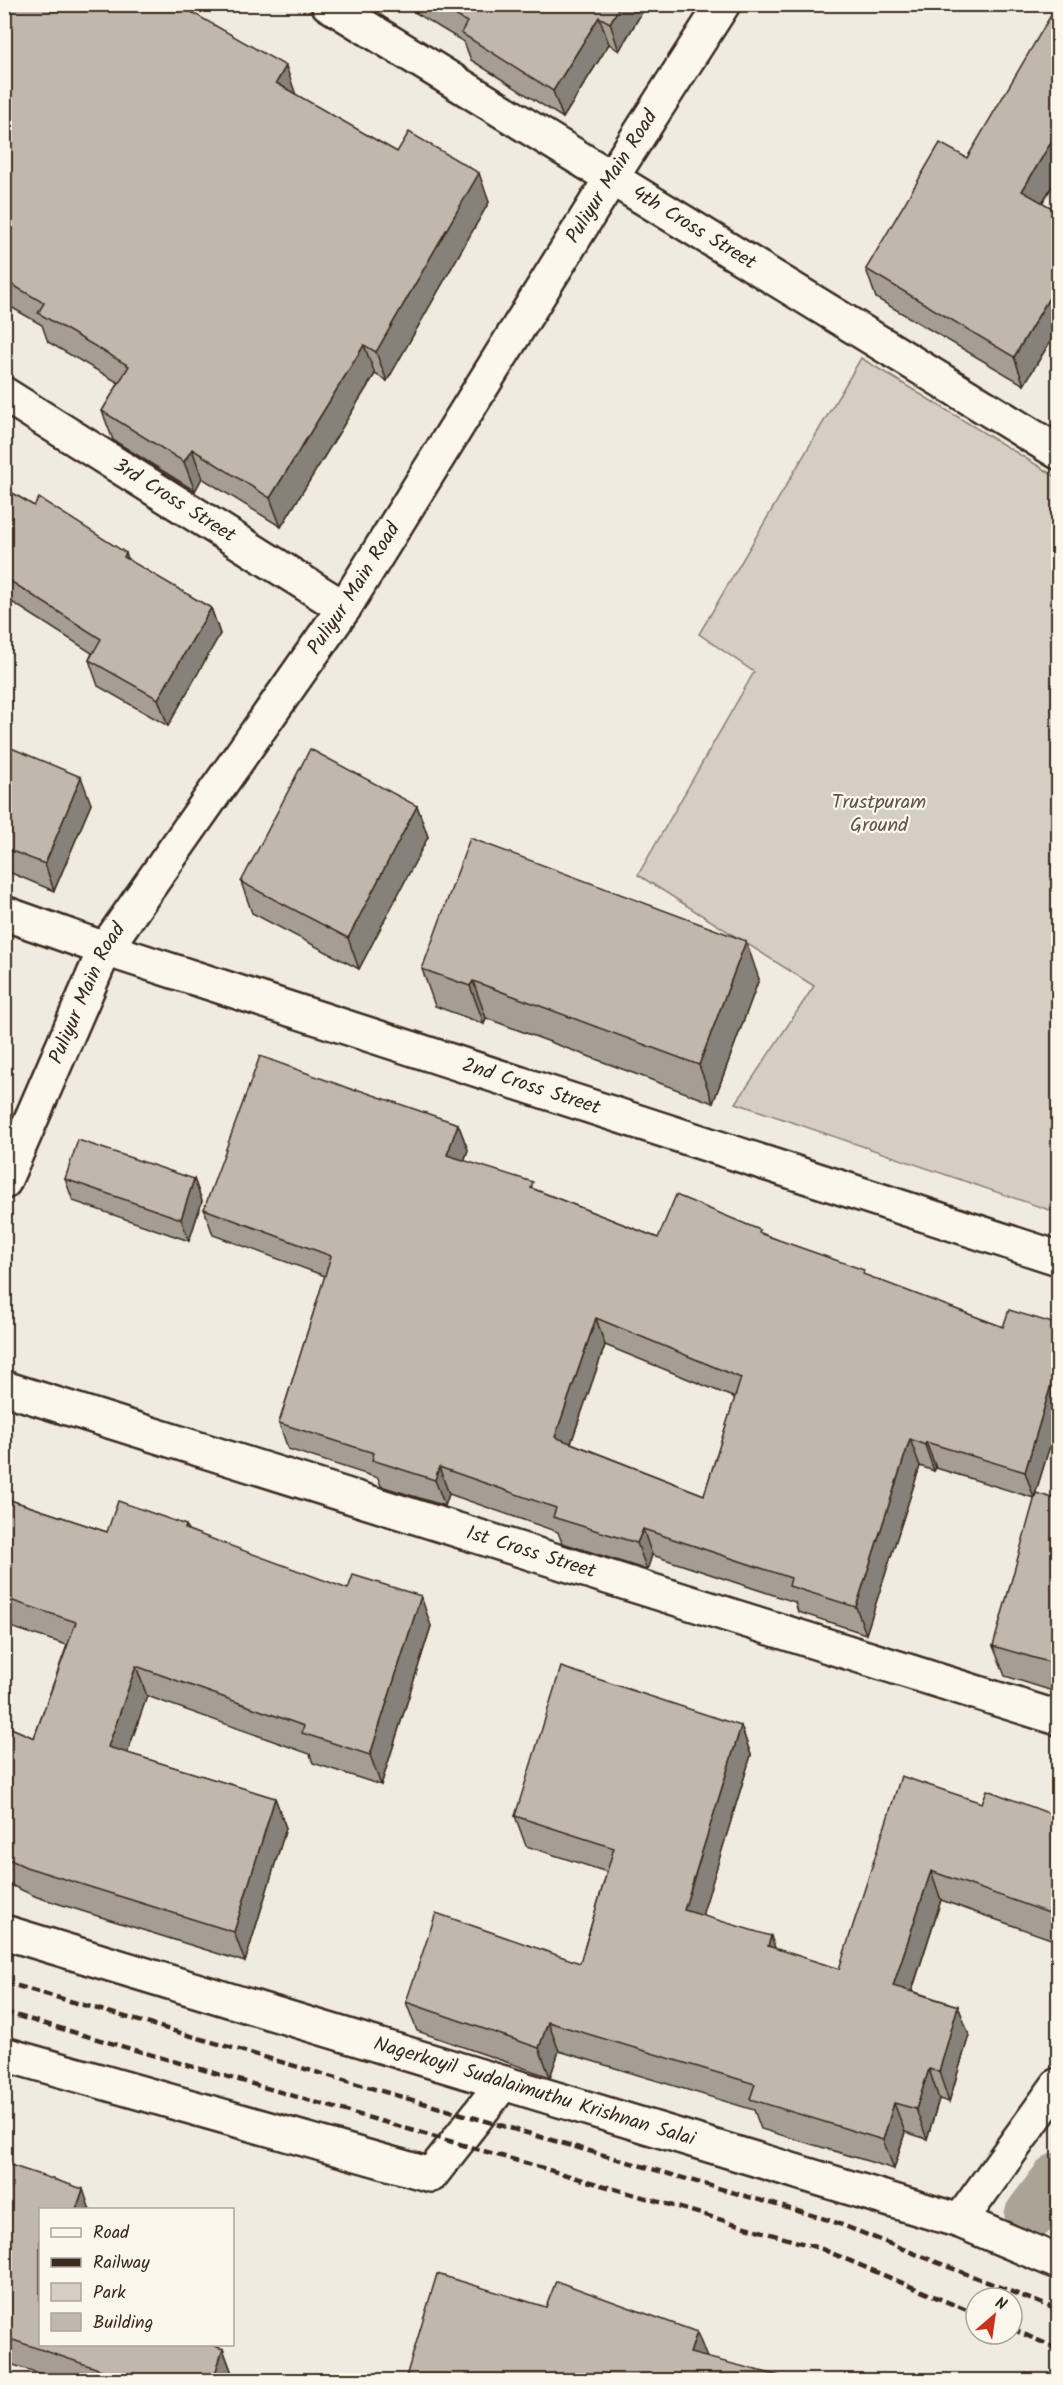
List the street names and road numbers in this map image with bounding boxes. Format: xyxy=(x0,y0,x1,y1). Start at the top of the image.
street label: Puliyur Main Road xyxy=(558,103,667,250)
street label: 4th Cross Street xyxy=(625,178,762,279)
street label: 3rd Cross Street xyxy=(107,450,242,552)
street label: Puliyur Main Road xyxy=(300,516,410,662)
street label: Puliyur Main Road xyxy=(41,916,135,1069)
street label: 2nd Cross Street xyxy=(458,1050,605,1125)
street label: 1st Cross Street xyxy=(462,1518,600,1588)
street label: Nagerkoyil Sudalaimuthu Krishnan Salai xyxy=(370,2029,700,2156)

